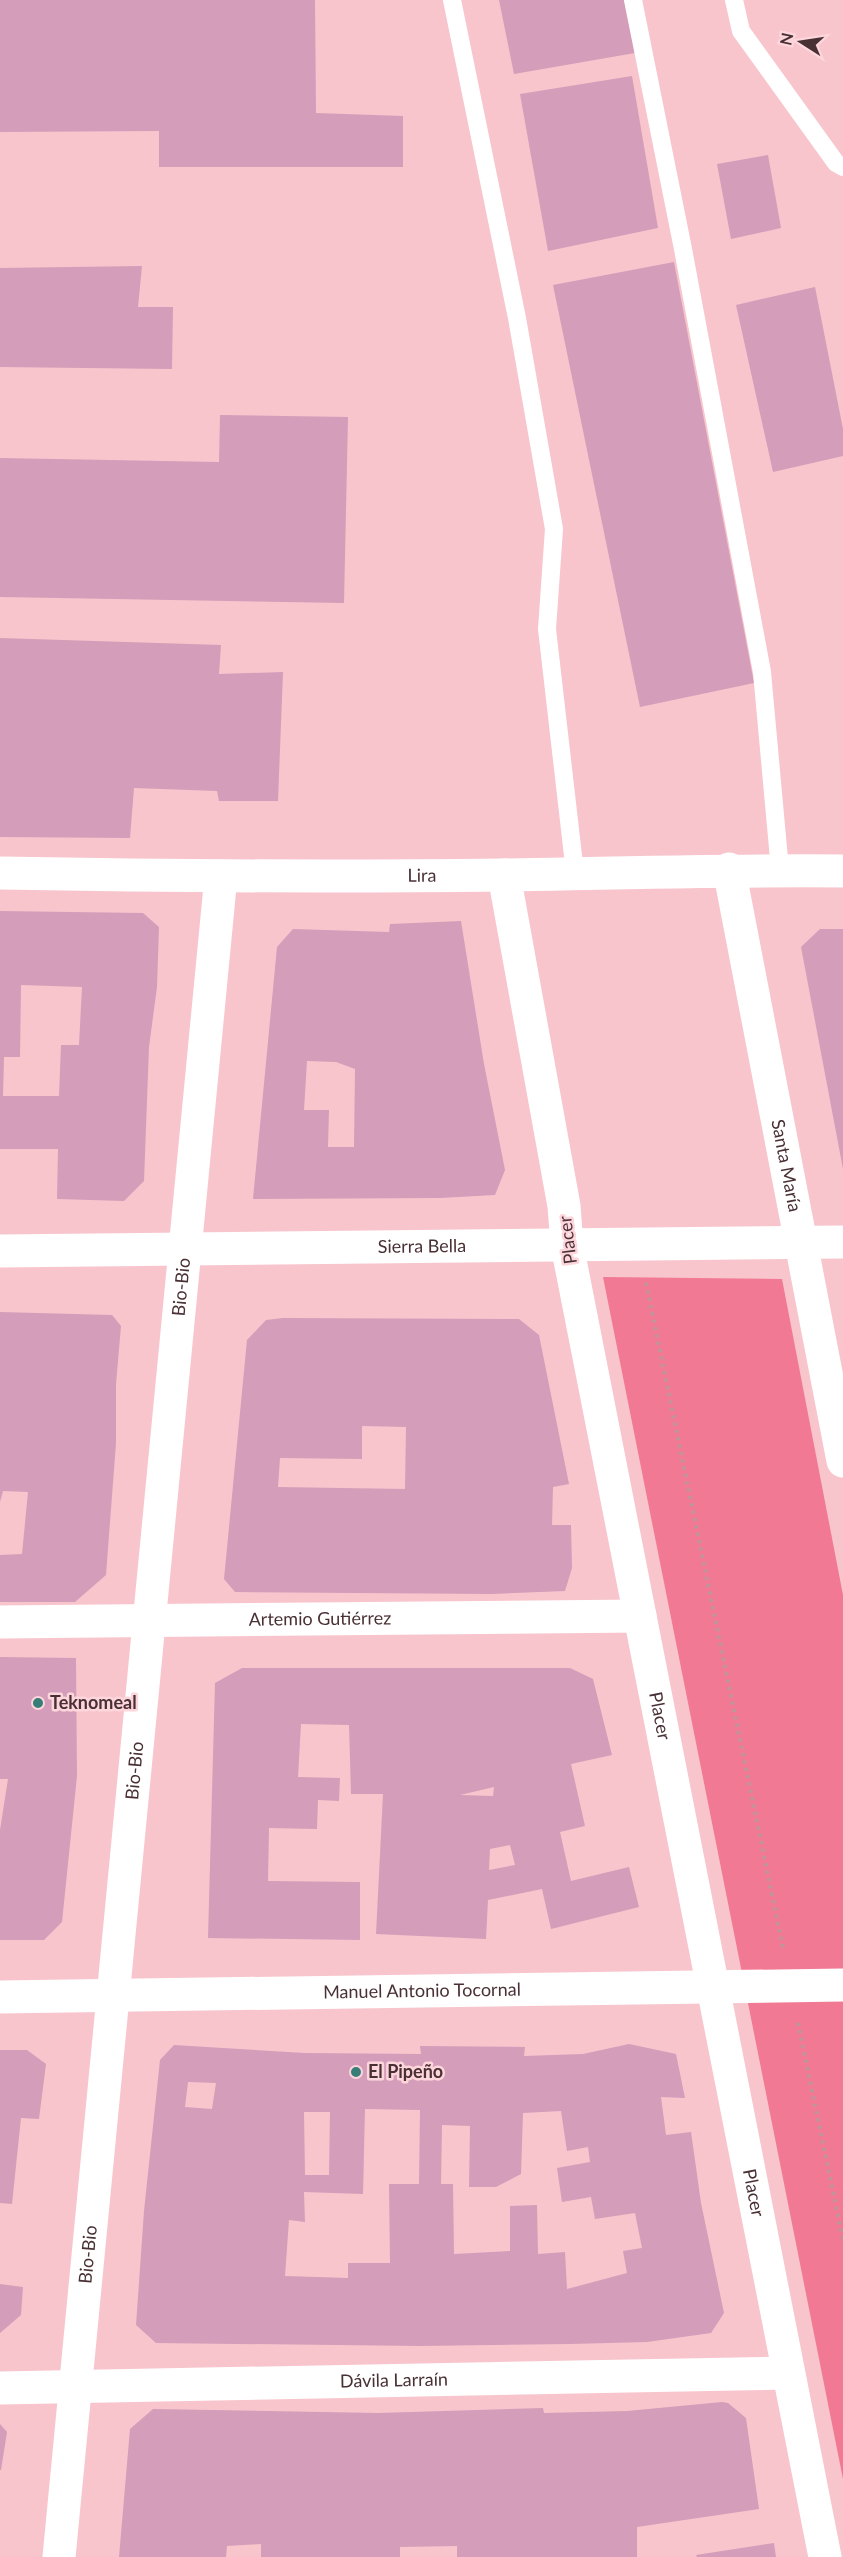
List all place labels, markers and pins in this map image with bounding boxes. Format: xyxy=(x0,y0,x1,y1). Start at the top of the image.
place label: Teknomeal xyxy=(50,1691,137,1713)
marker: Teknomeal xyxy=(31,1696,45,1710)
place label: El Pipeño xyxy=(368,2060,443,2082)
marker: El Pipeño xyxy=(349,2065,363,2079)

